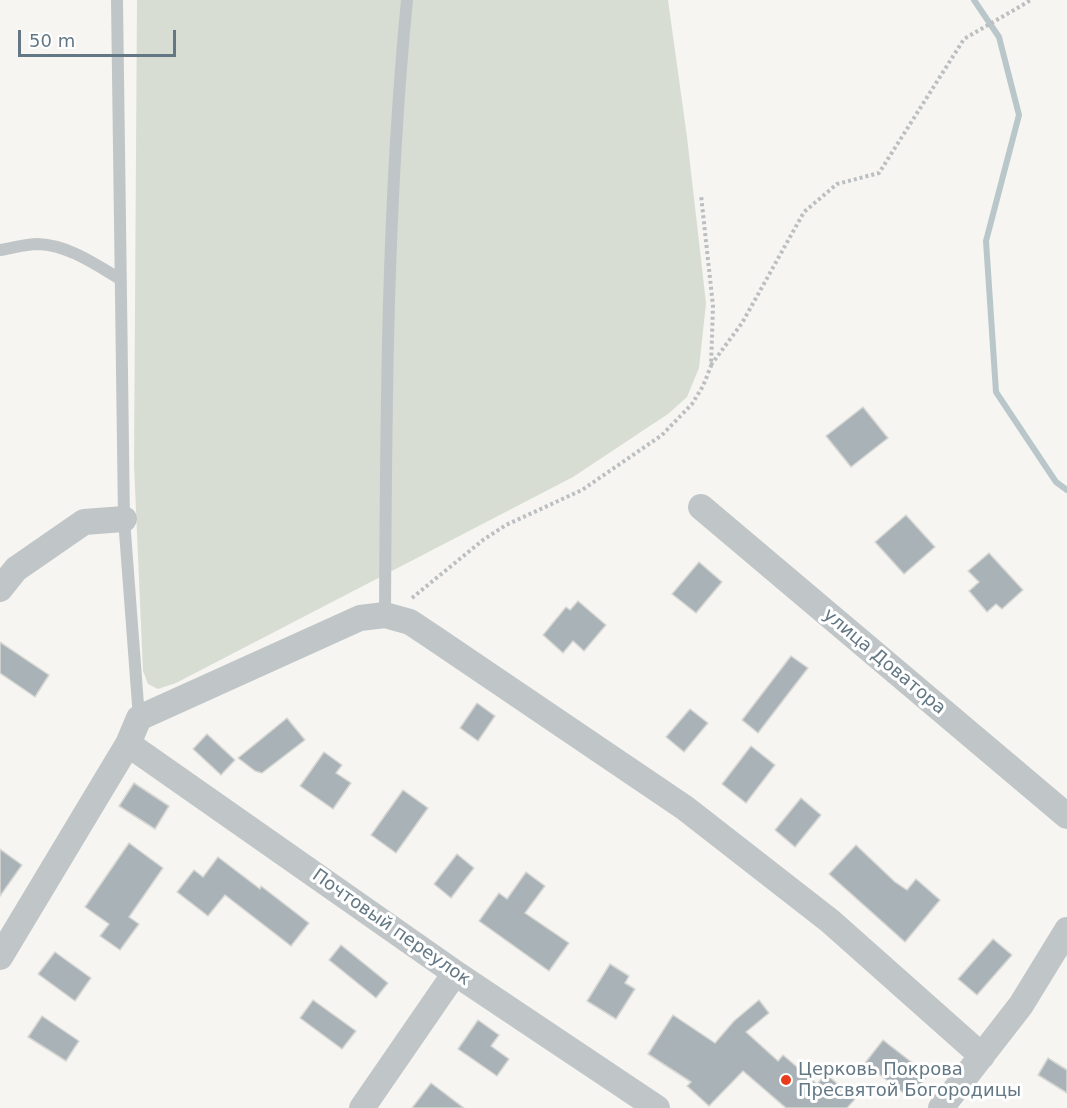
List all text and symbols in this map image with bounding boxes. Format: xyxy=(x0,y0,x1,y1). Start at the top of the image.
scale bar xyxy=(21,18,178,56)
text: 50 m xyxy=(29,30,75,51)
street label: улица Доватора xyxy=(818,604,950,720)
street label: Почтовый переулок xyxy=(308,865,474,991)
place label: Церковь Покрова Пресвятой Богородицы xyxy=(798,1059,1021,1102)
marker: Церковь Покрова Пресвятой Богородицы xyxy=(779,1073,793,1087)

